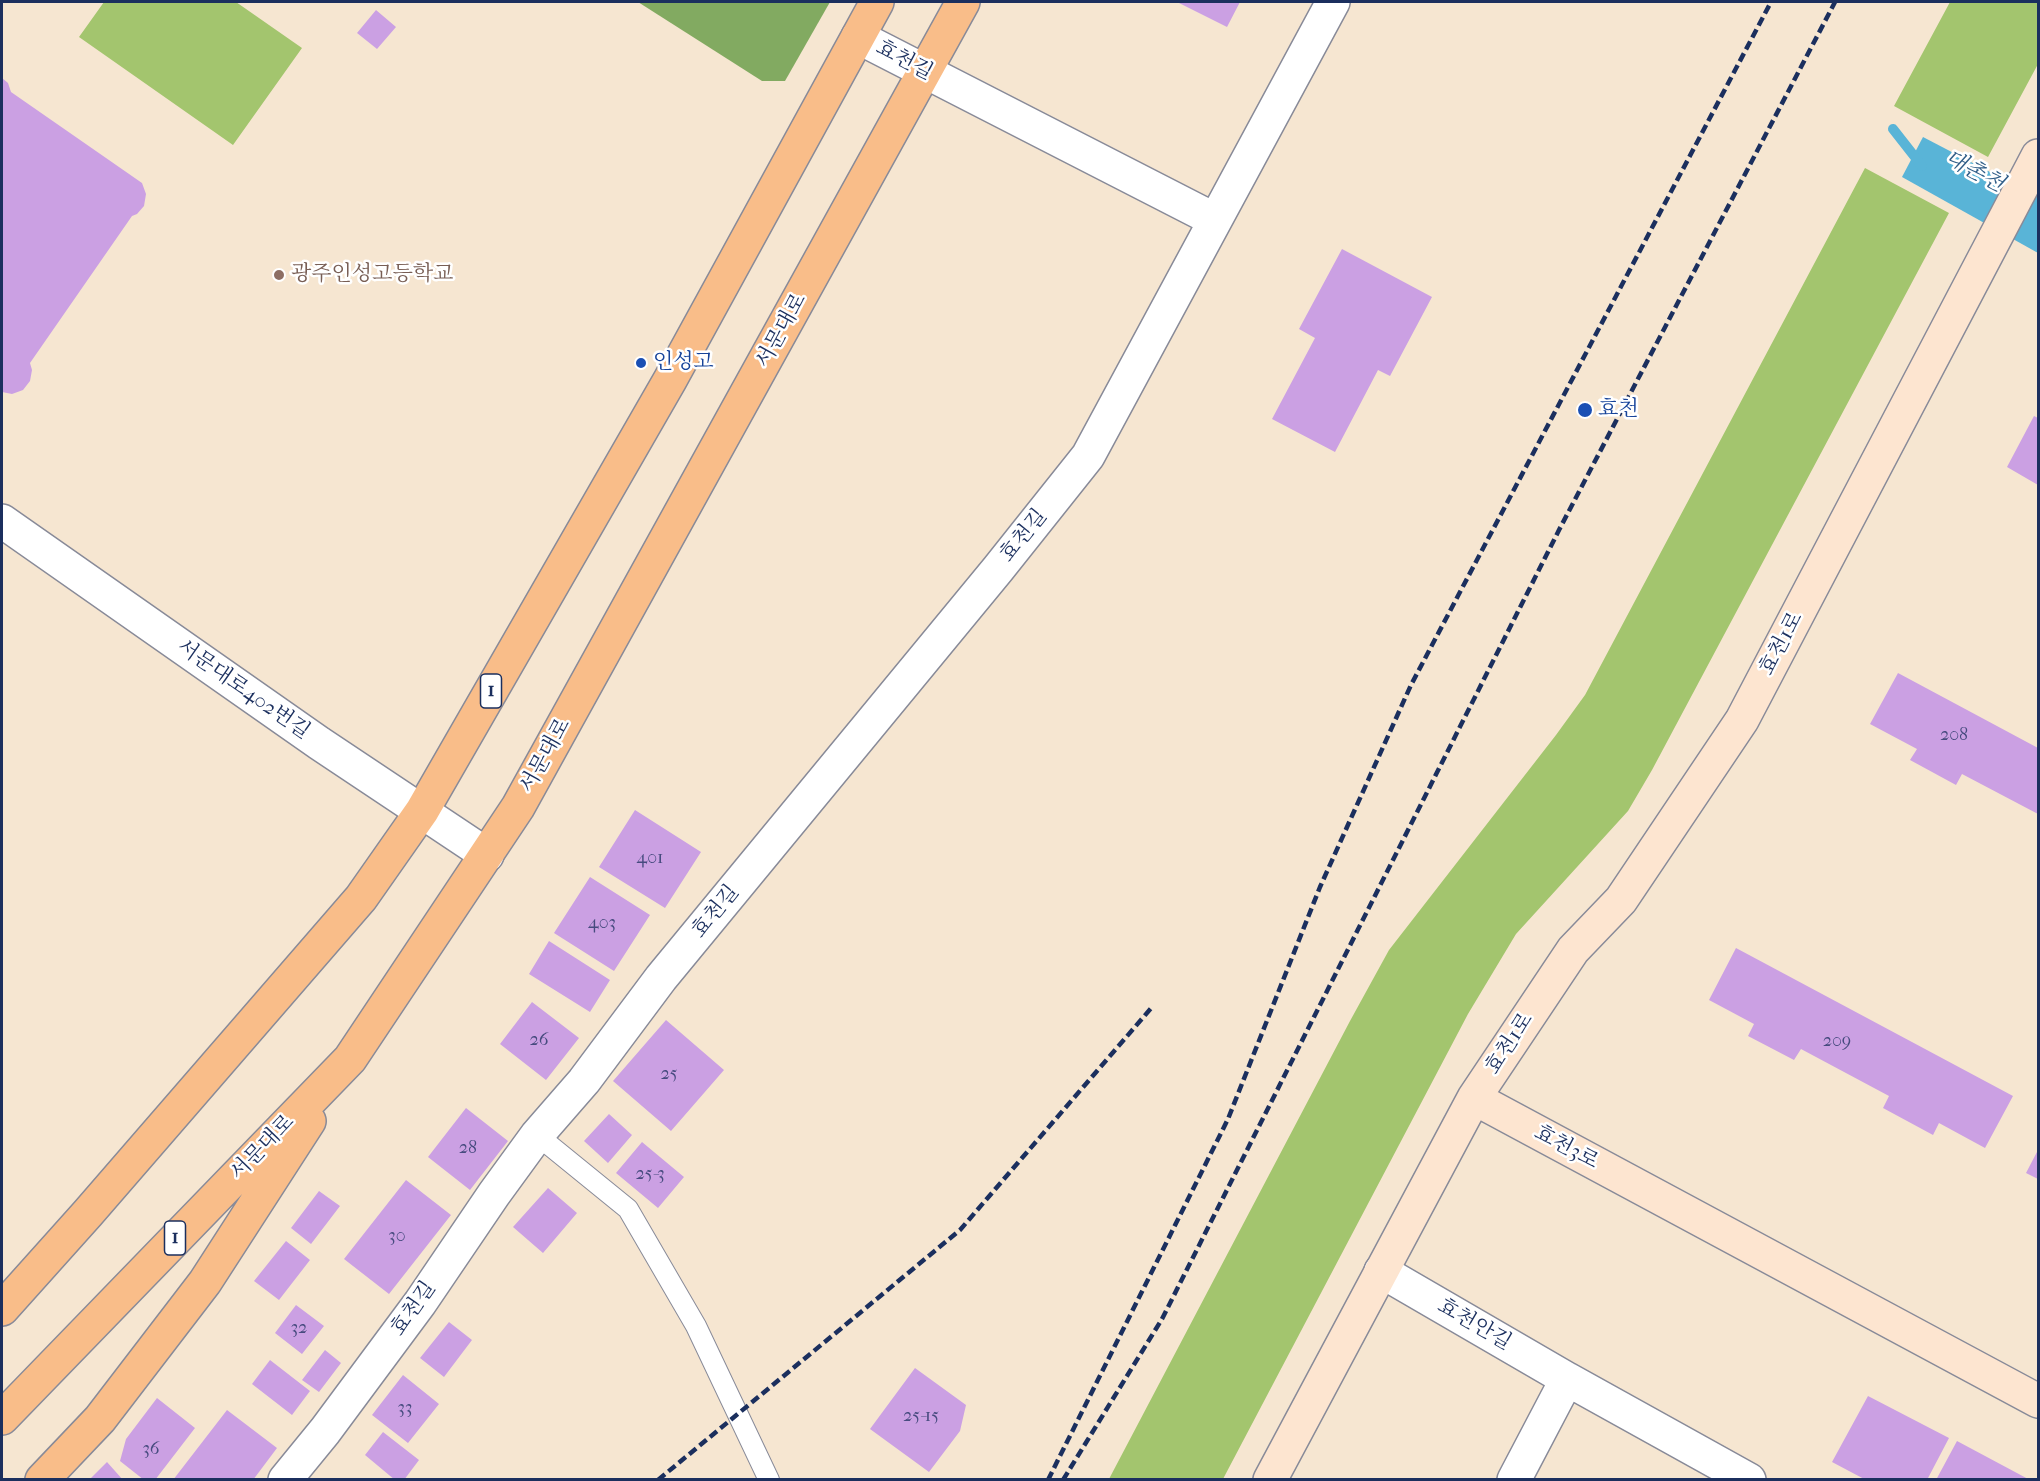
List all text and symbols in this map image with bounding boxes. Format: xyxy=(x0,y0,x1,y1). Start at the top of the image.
street label: 효천길 xyxy=(871,36,937,86)
water label: 대촌천 xyxy=(1940,145,2008,199)
place label: 광주인성고등학교 xyxy=(291,262,453,288)
marker: 광주인성고등학교 xyxy=(272,268,286,282)
street label: 서문대로 xyxy=(751,289,813,373)
place label: 인성고 xyxy=(653,350,714,376)
marker: 인성고 xyxy=(634,356,648,370)
place label: 효천 xyxy=(1598,397,1639,423)
marker: 효천 xyxy=(1576,401,1594,419)
street label: 효천길 xyxy=(995,504,1053,568)
street label: 효천1로 xyxy=(1755,608,1809,680)
street label: 서문대로402번길 xyxy=(172,635,314,745)
road number: 1 xyxy=(480,674,502,708)
street label: 서문대로 xyxy=(515,714,577,798)
house number: 208 xyxy=(1940,725,1968,747)
house number: 401 xyxy=(637,848,663,870)
street label: 효천길 xyxy=(687,880,745,944)
house number: 403 xyxy=(588,913,616,935)
street label: 효천1로 xyxy=(1481,1008,1539,1080)
house number: 26 xyxy=(529,1030,549,1052)
house number: 209 xyxy=(1823,1031,1851,1053)
house number: 25 xyxy=(660,1064,678,1086)
street label: 서문대로 xyxy=(226,1110,300,1186)
street label: 효천3로 xyxy=(1529,1121,1603,1175)
house number: 28 xyxy=(459,1138,477,1160)
house number: 25-3 xyxy=(635,1164,665,1186)
road number: 1 xyxy=(164,1221,186,1255)
house number: 30 xyxy=(388,1226,406,1248)
street label: 효천길 xyxy=(386,1277,442,1341)
street label: 효천안길 xyxy=(1433,1294,1515,1356)
house number: 32 xyxy=(291,1318,307,1340)
house number: 33 xyxy=(398,1398,412,1420)
house number: 25-15 xyxy=(903,1406,939,1428)
house number: 36 xyxy=(142,1439,160,1461)

